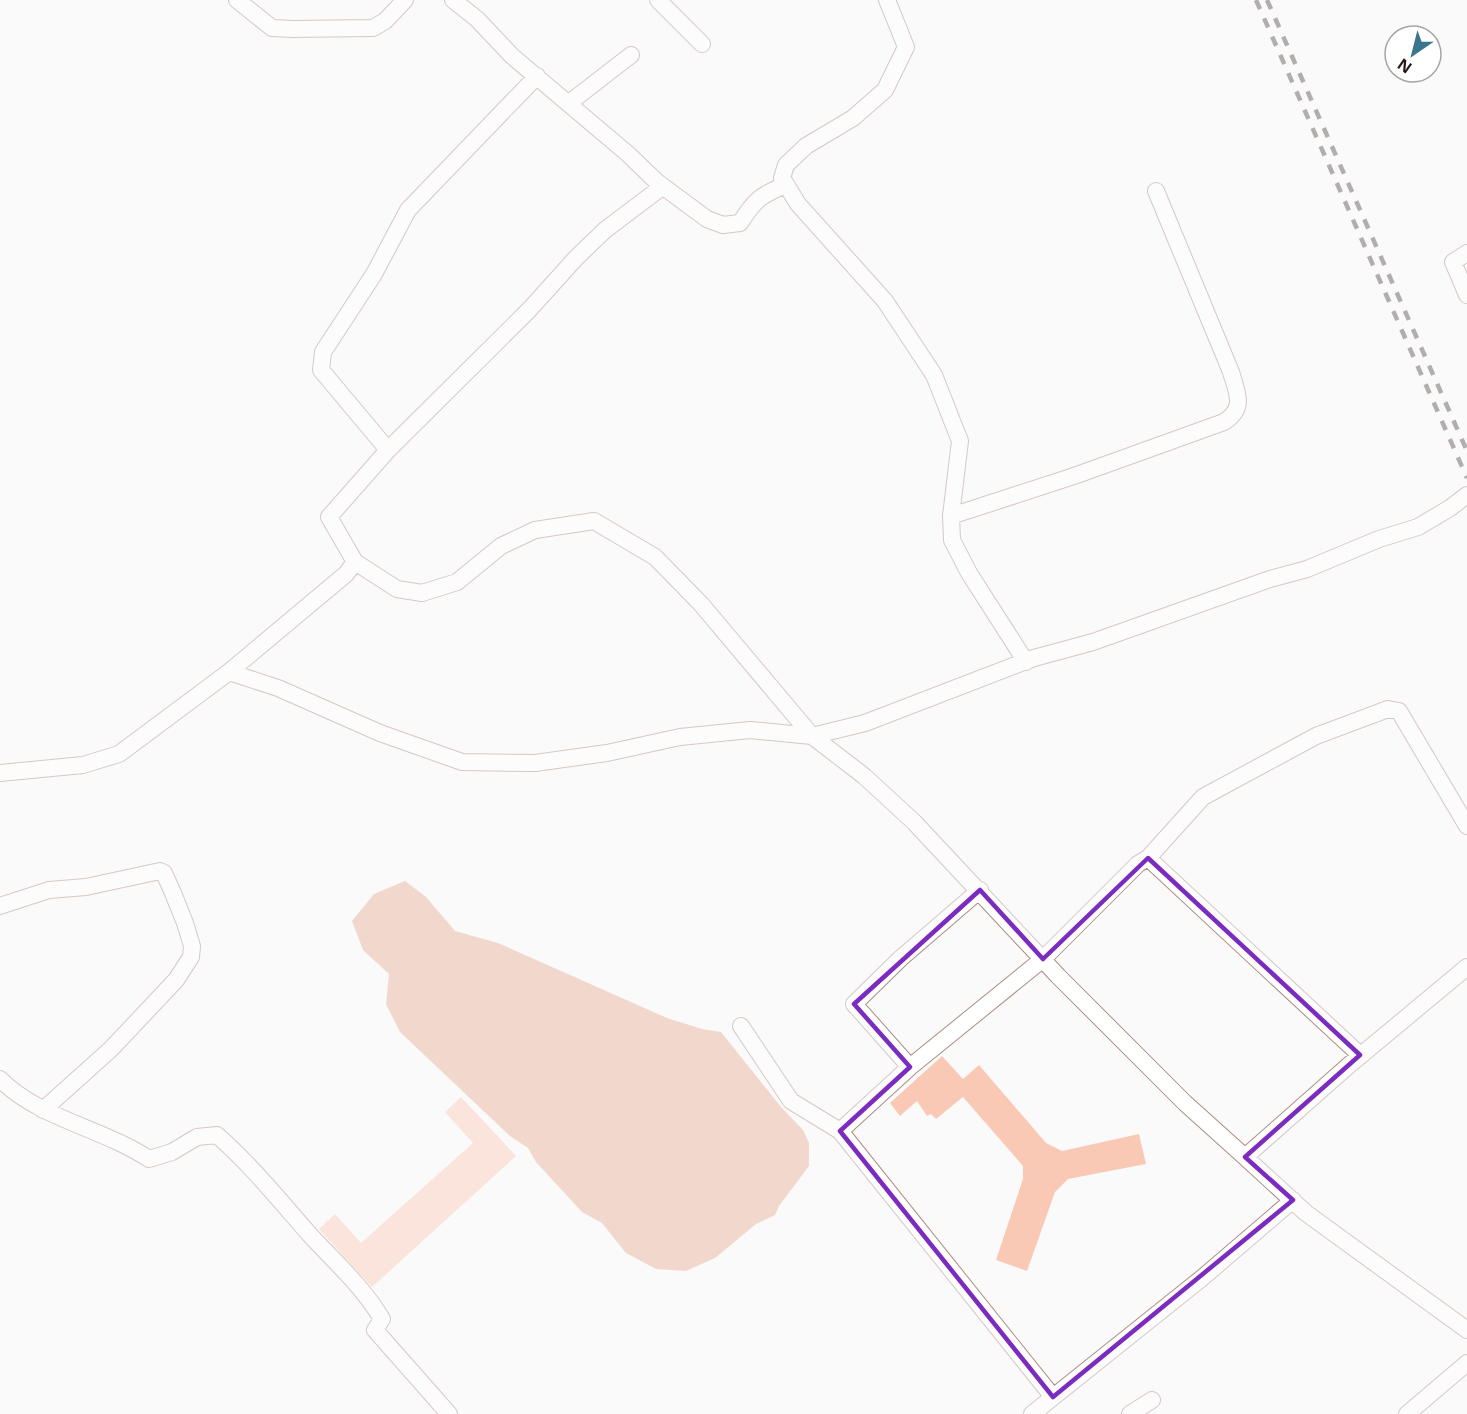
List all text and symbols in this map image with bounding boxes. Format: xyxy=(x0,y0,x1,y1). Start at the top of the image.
north arrow xyxy=(1383,24,1443,84)
text: N xyxy=(1393,54,1416,79)

